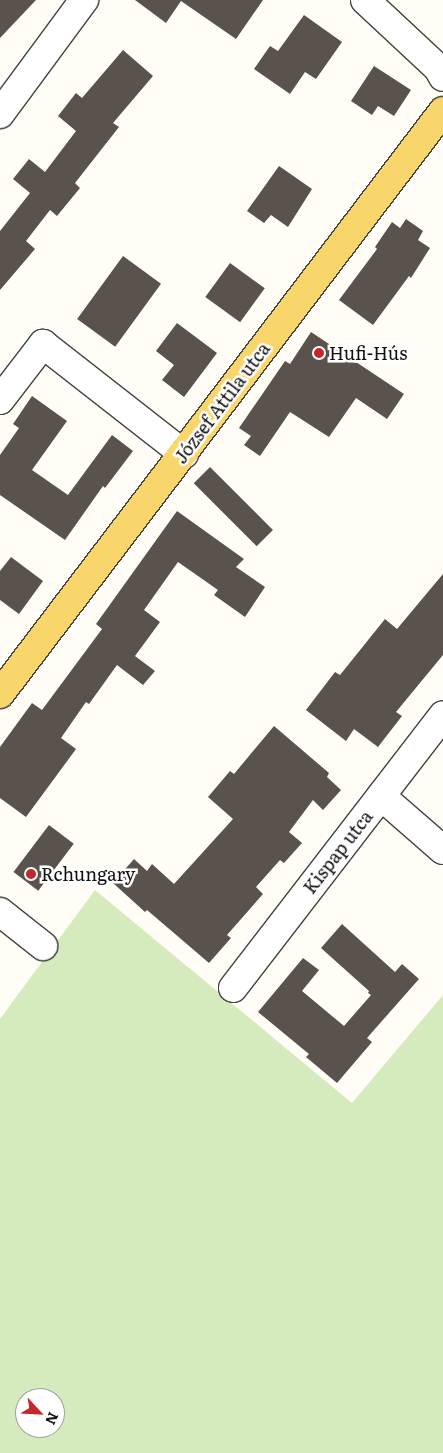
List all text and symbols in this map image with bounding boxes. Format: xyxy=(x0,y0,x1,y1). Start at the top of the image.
street label: József Attila utca xyxy=(170,338,274,468)
place label: Hufi-Hús xyxy=(329,342,407,364)
marker: Hufi-Hús xyxy=(313,347,325,359)
street label: Kispap utca xyxy=(299,806,377,898)
place label: Rchungary xyxy=(41,863,135,885)
marker: Rchungary xyxy=(25,868,37,880)
north arrow xyxy=(15,1388,65,1438)
text: N xyxy=(41,1409,64,1428)

